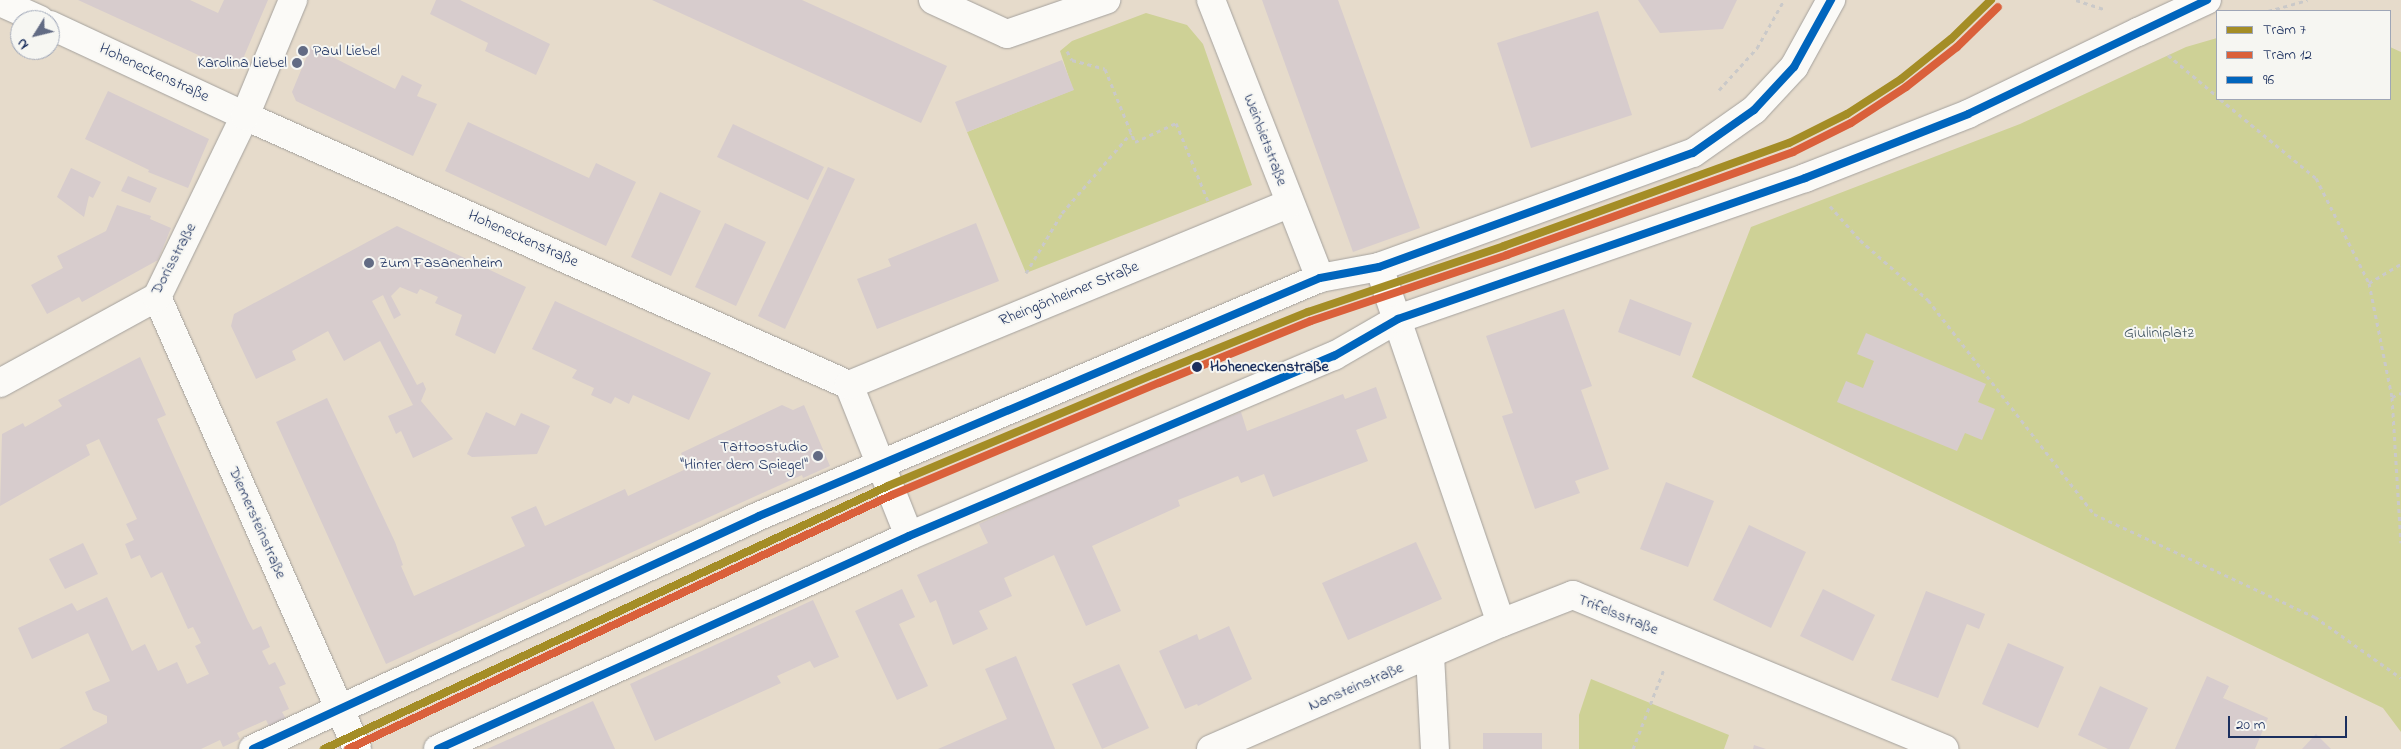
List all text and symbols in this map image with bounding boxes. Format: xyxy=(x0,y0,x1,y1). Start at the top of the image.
north arrow xyxy=(10,10,60,60)
legend xyxy=(2216,10,2391,100)
text: Tram 7 xyxy=(2263,19,2306,41)
text: N xyxy=(12,34,35,54)
street label: Hoheneckenstraße xyxy=(96,39,212,107)
place label: Paul Liebel xyxy=(313,41,380,61)
text: Tram 12 xyxy=(2263,44,2312,66)
marker: Paul Liebel xyxy=(297,45,309,57)
place label: Karolina Liebel xyxy=(197,53,287,73)
marker: Karolina Liebel xyxy=(291,57,303,69)
text: 96 xyxy=(2263,69,2274,91)
street label: Weinbietstraße xyxy=(1239,91,1291,189)
street label: Hoheneckenstraße xyxy=(465,206,581,272)
street label: Dorisstraße xyxy=(147,220,201,298)
place label: Zum Fasanenheim xyxy=(379,253,502,273)
marker: Zum Fasanenheim xyxy=(363,257,375,269)
street label: Rheingönheimer Straße xyxy=(996,257,1142,331)
park label: Giuliniplatz xyxy=(2124,323,2194,343)
place label: Hoheneckenstraße xyxy=(1210,357,1329,377)
marker: Hoheneckenstraße xyxy=(1188,358,1206,376)
place label: Tattoostudio "Hinter dem Spiegel" xyxy=(680,437,808,475)
marker: Tattoostudio "Hinter dem Spiegel" xyxy=(812,450,824,462)
street label: Diemersteinstraße xyxy=(224,464,290,582)
street label: Trifelsstraße xyxy=(1575,590,1661,640)
street label: Nansteinstraße xyxy=(1306,658,1406,716)
scale bar xyxy=(2231,706,2350,738)
text: 20 m xyxy=(2236,714,2265,736)

